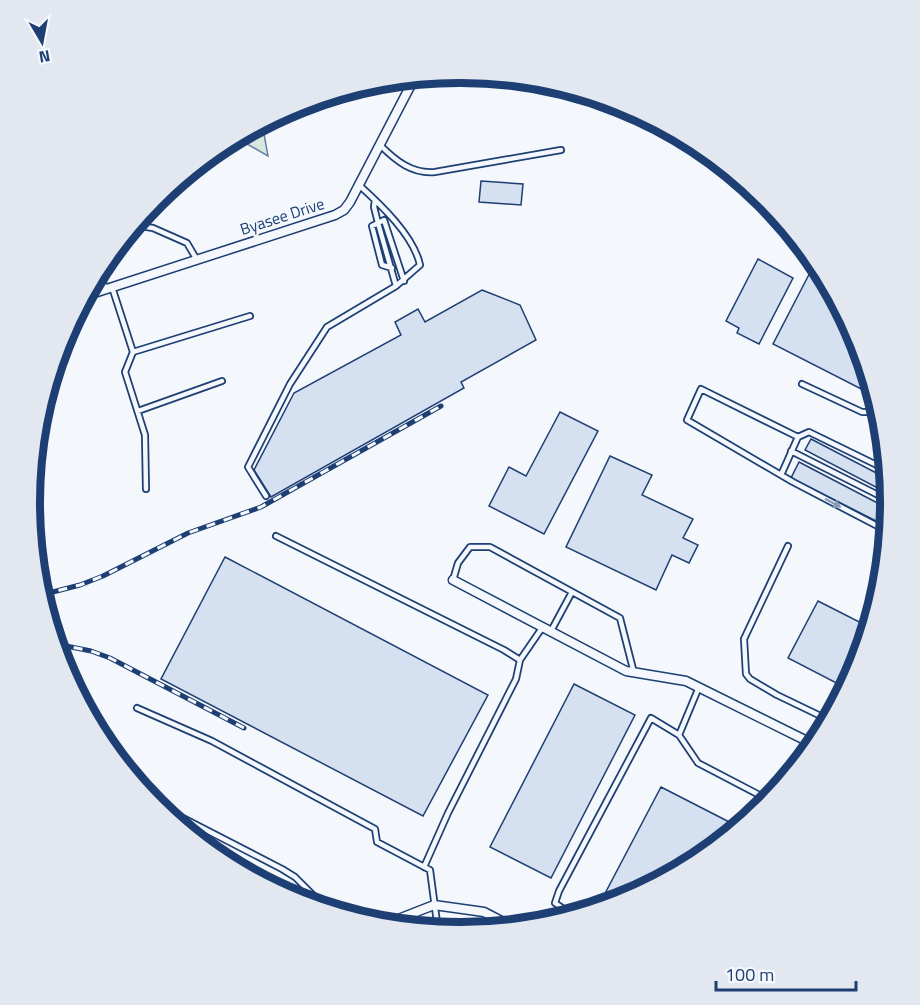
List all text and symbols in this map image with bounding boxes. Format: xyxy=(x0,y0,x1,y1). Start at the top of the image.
north arrow xyxy=(12,12,72,72)
text: N xyxy=(37,44,52,70)
street label: Byasee Drive xyxy=(237,191,327,241)
one-way arrow xyxy=(824,498,841,508)
scale bar xyxy=(716,954,856,992)
text: 100 m xyxy=(725,961,774,988)

